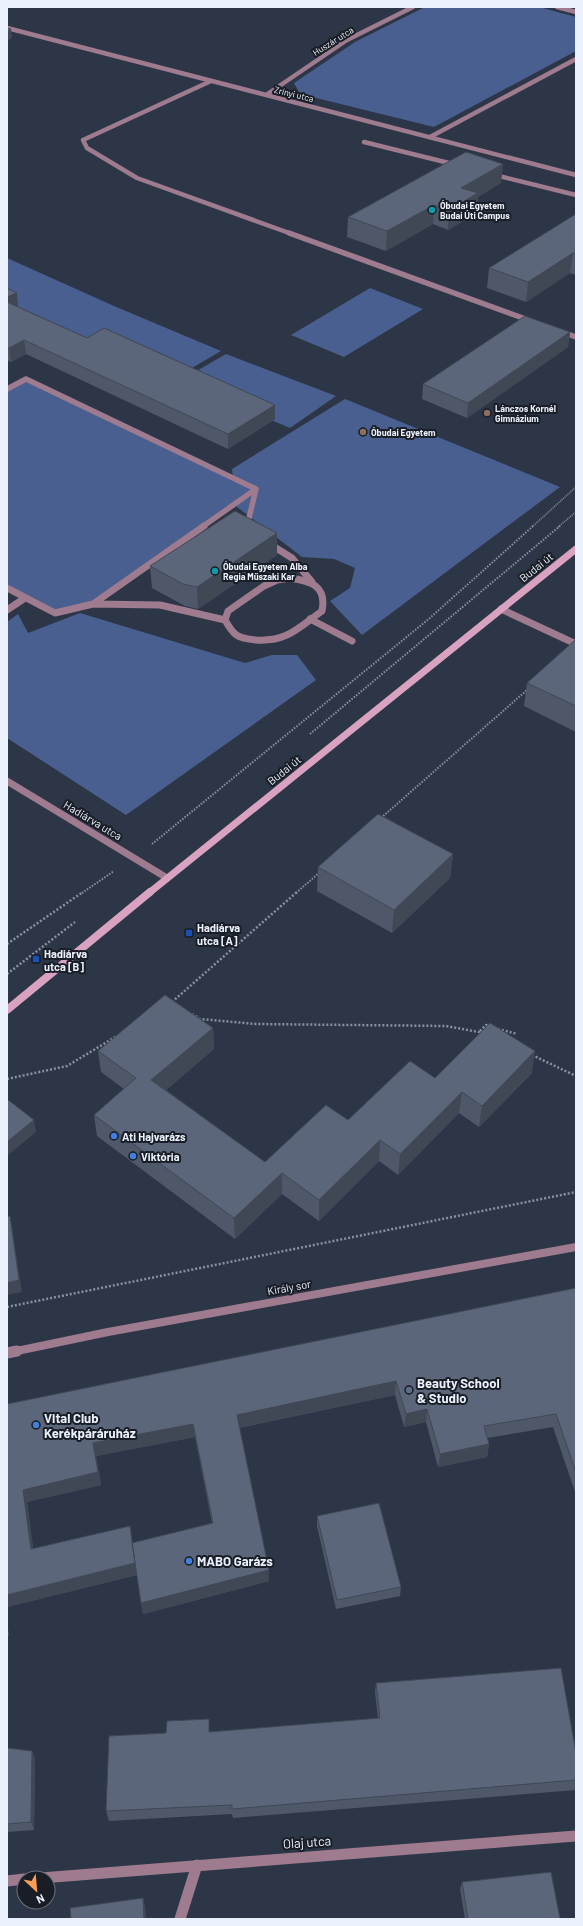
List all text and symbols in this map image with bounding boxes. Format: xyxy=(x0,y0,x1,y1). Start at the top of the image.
street label: Huszár utca xyxy=(311,24,355,58)
street label: Zrínyi utca xyxy=(273,84,315,104)
place label: Óbudai Egyetem Budai Úti Campus xyxy=(440,200,510,221)
marker: Óbudai Egyetem Budai Úti Campus xyxy=(427,205,437,215)
place label: Lánczos Kornél Gimnázium xyxy=(495,403,556,424)
marker: Lánczos Kornél Gimnázium xyxy=(482,408,492,418)
marker: Óbudai Egyetem xyxy=(358,427,368,437)
place label: Óbudai Egyetem xyxy=(371,427,436,438)
street label: Budai út xyxy=(517,550,555,584)
place label: Óbudai Egyetem Alba Regia Műszaki Kar xyxy=(223,561,308,582)
marker: Óbudai Egyetem Alba Regia Műszaki Kar xyxy=(210,566,220,576)
street label: Budai út xyxy=(265,753,303,787)
street label: Hadiárva utca xyxy=(62,798,124,842)
place label: Hadiárva utca [A] xyxy=(197,921,240,947)
marker: Hadiárva utca [A] xyxy=(184,928,194,938)
place label: Hadiárva utca [B] xyxy=(44,947,87,973)
marker: Hadiárva utca [B] xyxy=(31,954,41,964)
place label: Ati Hajvarázs xyxy=(122,1130,186,1143)
marker: Ati Hajvarázs xyxy=(109,1131,119,1141)
place label: Viktória xyxy=(141,1150,180,1163)
marker: Viktória xyxy=(128,1151,138,1161)
street label: Király sor xyxy=(266,1277,312,1297)
place label: Beauty School & Studio xyxy=(417,1375,500,1406)
marker: Beauty School & Studio xyxy=(404,1385,414,1395)
place label: Vital Club Kerékpáráruház xyxy=(44,1410,136,1441)
marker: Vital Club Kerékpáráruház xyxy=(31,1420,41,1430)
place label: MABO Garázs xyxy=(197,1553,273,1569)
marker: MABO Garázs xyxy=(184,1556,194,1566)
street label: Olaj utca xyxy=(282,1832,332,1852)
north arrow xyxy=(16,1870,56,1910)
text: N xyxy=(34,1892,47,1907)

